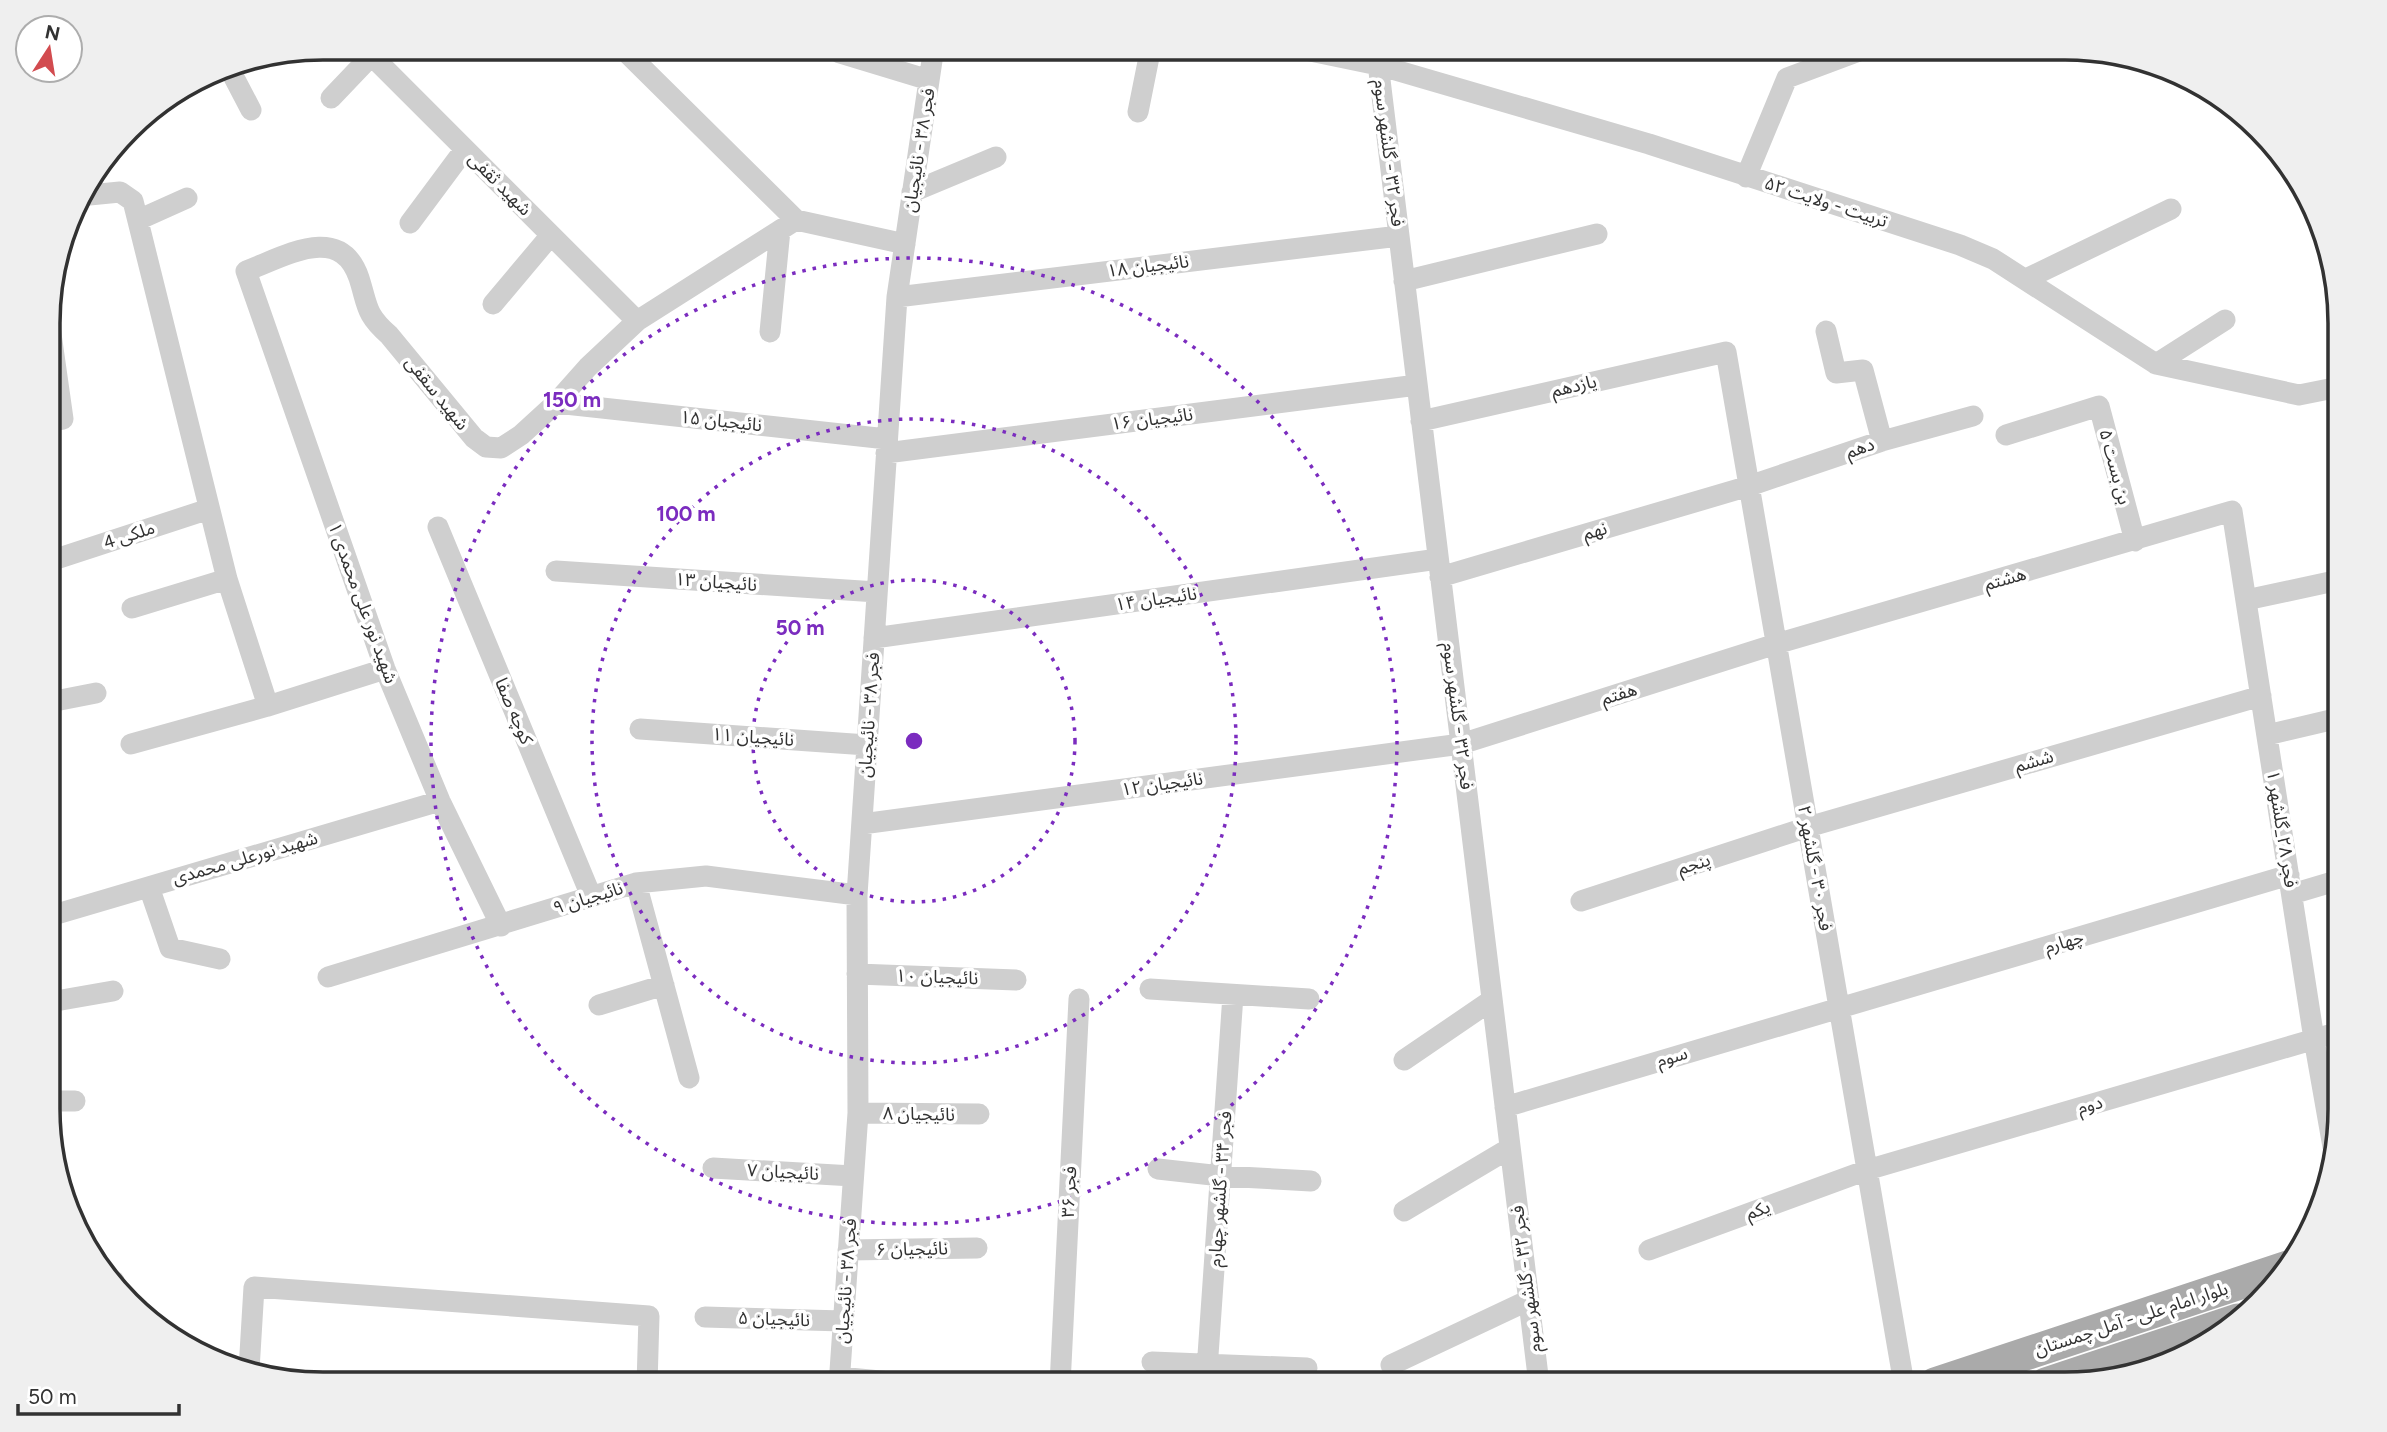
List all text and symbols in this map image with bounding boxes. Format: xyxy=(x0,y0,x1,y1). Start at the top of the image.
north arrow xyxy=(14,14,84,84)
text: N xyxy=(43,20,62,46)
street label: فجر ۳۲ - گلشهر سوم xyxy=(1366,78,1409,228)
street label: فجر ۳۸ - نائیجیان xyxy=(898,86,940,214)
street label: شهید ثقفی xyxy=(464,148,536,220)
street label: تربیت - ولایت ۵۲ xyxy=(1762,172,1890,232)
street label: نائیجیان ۱۸ xyxy=(1106,250,1190,282)
street label: شهید سقفی xyxy=(400,351,474,435)
street label: یازدهم xyxy=(1549,370,1599,404)
text: 150 m xyxy=(543,387,601,412)
street label: نائیجیان ۱۶ xyxy=(1110,403,1194,435)
street label: نائیجیان ۱۵ xyxy=(679,406,763,436)
street label: بن بست ۵ xyxy=(2094,427,2136,507)
street label: دهم xyxy=(1843,433,1878,465)
text: 100 m xyxy=(656,501,716,526)
street label: ملکی 4 xyxy=(100,516,158,554)
street label: نهم xyxy=(1580,517,1610,547)
street label: شهید نور علی محمدی ۱ xyxy=(324,519,402,687)
street label: هشتم xyxy=(1982,563,2029,597)
street label: نائیجیان ۱۳ xyxy=(674,568,758,596)
street label: نائیجیان ۱۴ xyxy=(1114,582,1198,616)
text: 50 m xyxy=(775,615,825,640)
street label: فجر ۳۲ - گلشهر سوم xyxy=(1435,641,1478,791)
street label: فجر ۳۸ - نائیجیان xyxy=(854,652,884,778)
street label: کوچه صفا xyxy=(490,674,538,748)
street label: هفتم xyxy=(1599,678,1640,712)
street label: نائیجیان ۱۱ xyxy=(711,723,795,751)
centre of rings xyxy=(902,729,926,753)
street label: ششم xyxy=(2012,745,2057,779)
street label: نائیجیان ۱۲ xyxy=(1120,767,1204,801)
street label: فجر ۲۸_گلشهر ۱ xyxy=(2262,769,2302,889)
street label: فجر ۳۰ - گلشهر ۲ xyxy=(1793,803,1837,933)
street label: شهید نورعلی محمدی xyxy=(170,827,320,889)
street label: پنجم xyxy=(1675,848,1714,881)
street label: نائیجیان ۹ xyxy=(550,877,626,919)
street label: چهارم xyxy=(2042,926,2087,961)
street label: نائیجیان ۱۰ xyxy=(895,965,979,989)
street label: سوم xyxy=(1654,1042,1691,1075)
street label: دوم xyxy=(2075,1091,2106,1122)
street label: نائیجیان ۸ xyxy=(883,1102,955,1126)
street label: فجر ۳۴ - گلشهر چهارم xyxy=(1204,1110,1239,1268)
street label: نائیجیان ۷ xyxy=(746,1159,820,1185)
street label: فجر ۳۶ xyxy=(1057,1166,1081,1218)
street label: یکم xyxy=(1743,1195,1774,1226)
street label: فجر ۳۲ - گلشهر سوم xyxy=(1506,1204,1549,1354)
street label: فجر ۳۸ - نائیجیان xyxy=(831,1218,861,1344)
street label: نائیجیان ۶ xyxy=(876,1237,948,1261)
street label: بلوار امام علی - آمل چمستان xyxy=(2031,1277,2231,1364)
street label: نائیجیان ۵ xyxy=(738,1307,810,1331)
scale bar xyxy=(18,1372,178,1416)
text: 50 m xyxy=(28,1384,77,1409)

